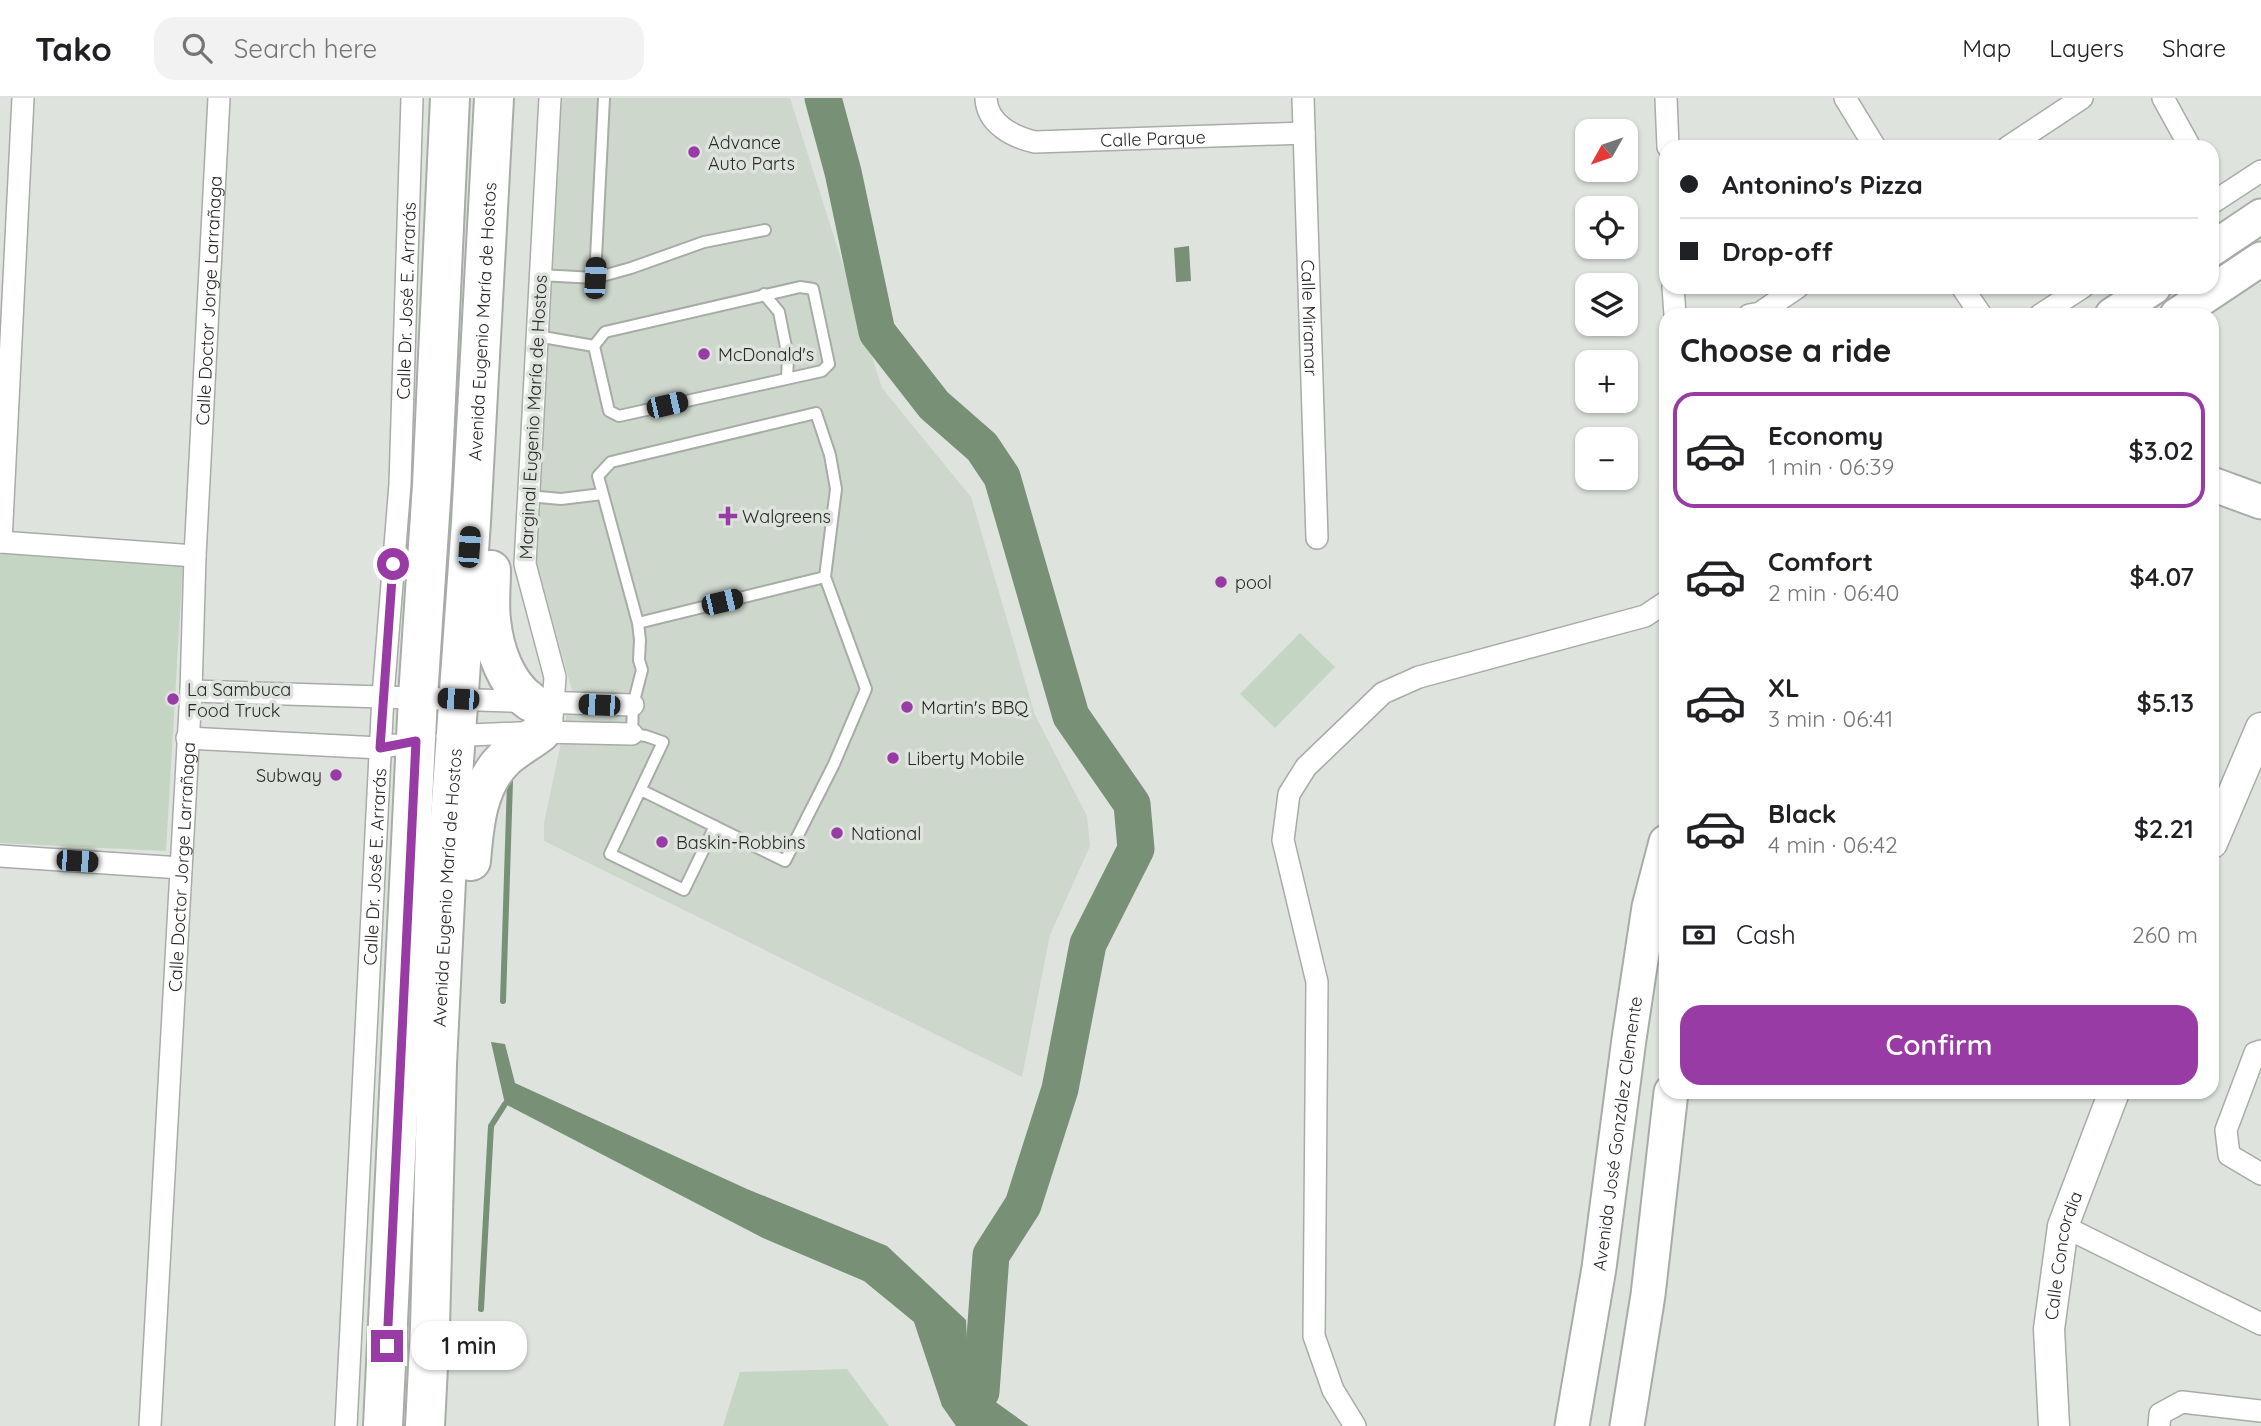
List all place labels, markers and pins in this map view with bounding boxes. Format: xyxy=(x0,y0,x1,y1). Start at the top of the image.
place label: Advance Auto Parts xyxy=(708,131,795,175)
marker: Advance Auto Parts xyxy=(686,144,702,160)
place label: McDonald's xyxy=(718,343,814,366)
marker: McDonald's xyxy=(696,346,712,362)
place label: Walgreens xyxy=(742,505,831,528)
marker: Walgreens xyxy=(720,508,736,524)
place label: pool xyxy=(1235,571,1272,594)
marker: pool xyxy=(1213,574,1229,590)
place label: La Sambuca Food Truck xyxy=(187,678,291,722)
marker: La Sambuca Food Truck xyxy=(165,691,181,707)
place label: Martin's BBQ xyxy=(921,696,1029,719)
marker: Martin's BBQ xyxy=(899,699,915,715)
place label: Liberty Mobile xyxy=(907,747,1024,770)
marker: Liberty Mobile xyxy=(885,750,901,766)
place label: Subway xyxy=(256,764,322,787)
marker: Subway xyxy=(328,767,344,783)
place label: National xyxy=(851,822,921,845)
marker: National xyxy=(829,825,845,841)
place label: Baskin-Robbins xyxy=(676,831,805,854)
marker: Baskin-Robbins xyxy=(654,834,670,850)

